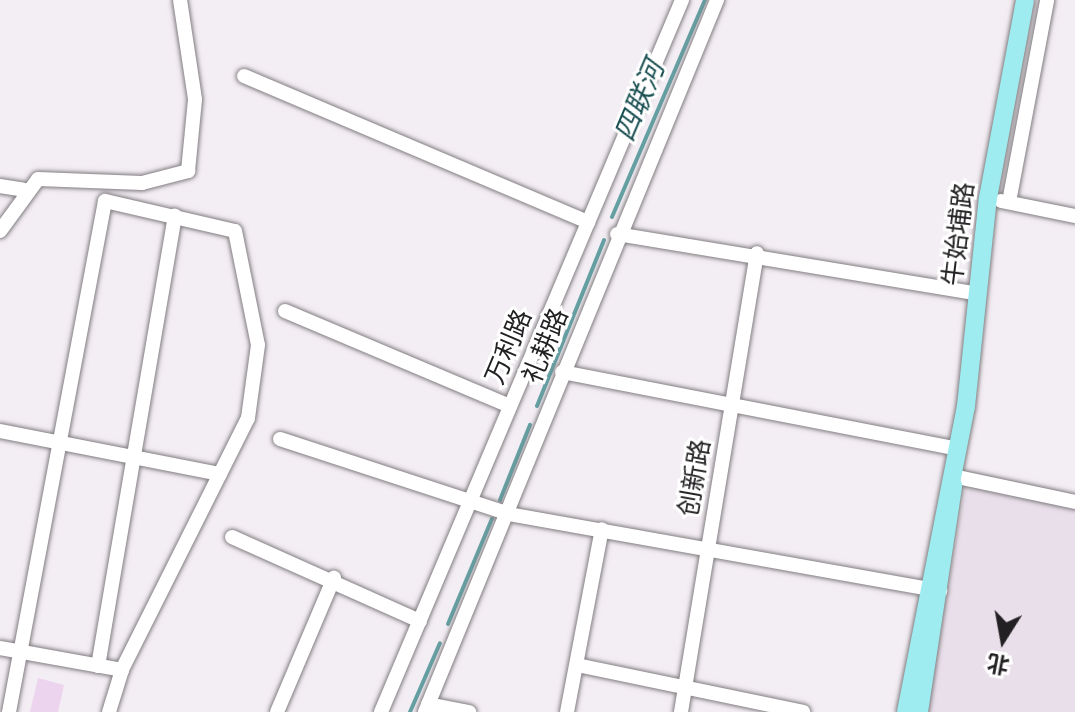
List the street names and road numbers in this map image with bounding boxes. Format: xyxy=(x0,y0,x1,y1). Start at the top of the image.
street label: 牛始埔路 xyxy=(937,180,981,288)
street label: 礼耕路 xyxy=(517,304,575,388)
street label: 万利路 xyxy=(479,305,539,389)
street label: 创新路 xyxy=(673,437,717,519)

